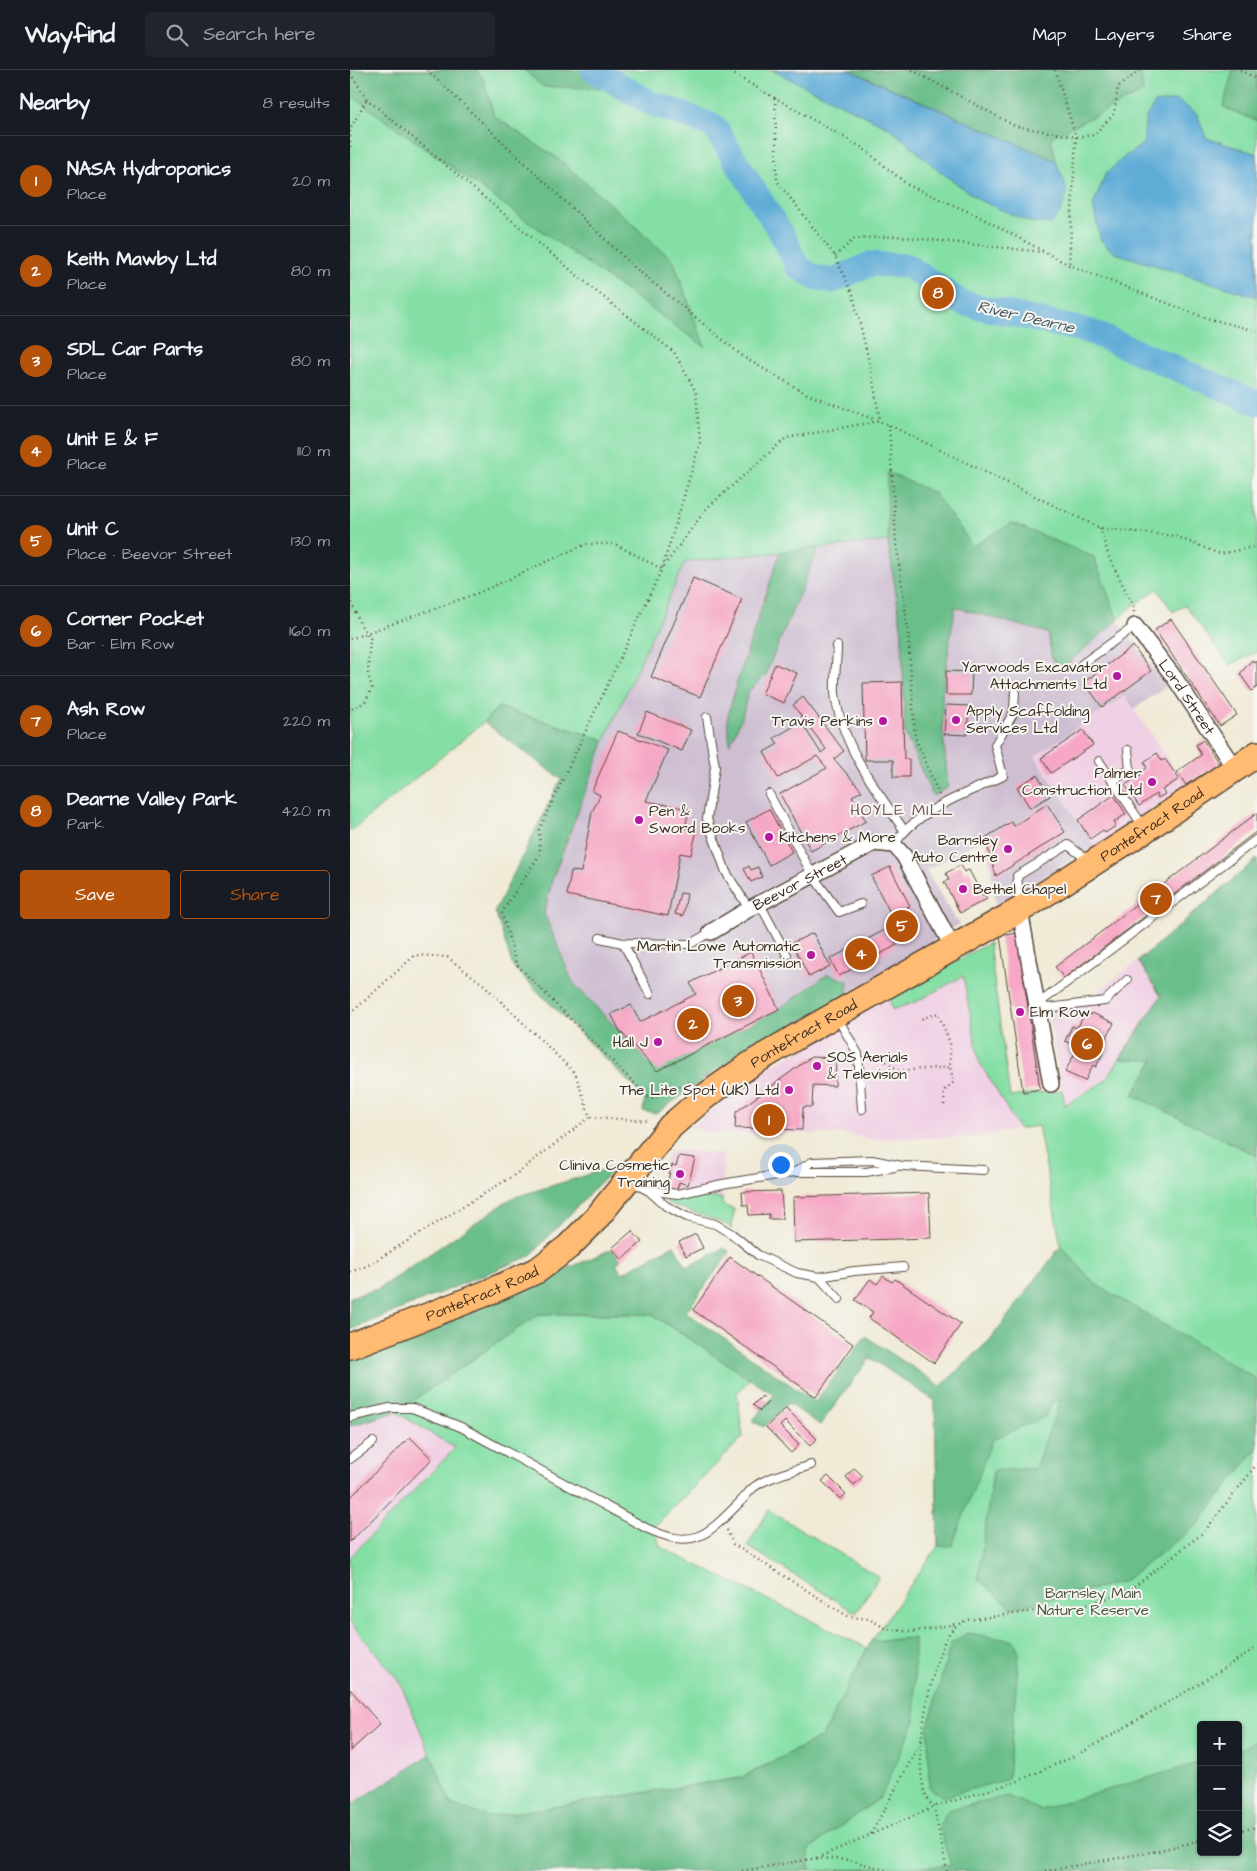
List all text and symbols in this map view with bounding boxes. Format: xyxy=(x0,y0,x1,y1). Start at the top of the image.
search box xyxy=(145,12,495,57)
text: Wayfind xyxy=(25,18,115,52)
icon: search xyxy=(163,21,191,49)
text: Search here xyxy=(203,21,315,48)
text: Map xyxy=(1032,22,1066,47)
text: Layers xyxy=(1094,22,1155,47)
text: Share xyxy=(1183,22,1232,47)
text: Nearby xyxy=(20,88,90,117)
text: 8 results xyxy=(263,92,330,114)
text: NASA Hydroponics xyxy=(67,156,231,183)
text: 1 xyxy=(35,170,37,192)
text: 20 m xyxy=(292,170,330,192)
text: Place xyxy=(67,183,107,205)
text: Keith Mawby Ltd xyxy=(67,246,216,273)
text: 2 xyxy=(31,260,41,282)
text: 80 m xyxy=(291,260,330,282)
text: Place xyxy=(67,273,107,295)
pin: 8 xyxy=(922,274,954,312)
water label: River Dearne xyxy=(975,295,1078,339)
text: SDL Car Parts xyxy=(67,336,203,363)
text: 3 xyxy=(32,350,40,372)
text: 80 m xyxy=(291,350,330,372)
text: Place xyxy=(67,363,107,385)
text: Unit E & F xyxy=(67,426,158,453)
text: 4 xyxy=(31,440,41,462)
text: 110 m xyxy=(297,440,330,462)
text: Place xyxy=(67,453,107,475)
text: Unit C xyxy=(67,516,119,543)
text: 5 xyxy=(30,530,42,552)
text: 130 m xyxy=(291,530,330,552)
text: Place · Beevor Street xyxy=(67,543,232,565)
text: Corner Pocket xyxy=(67,606,204,633)
text: 6 xyxy=(31,620,41,642)
text: 160 m xyxy=(289,620,330,642)
text: Bar · Elm Row xyxy=(67,633,175,655)
street label: Lord Street xyxy=(1154,655,1220,739)
place label: Yarwoods Excavator Attachments Ltd xyxy=(962,657,1107,695)
marker: Yarwoods Excavator Attachments Ltd xyxy=(1111,670,1123,682)
text: Ash Row xyxy=(67,696,145,723)
place label: Apply Scaffolding Services Ltd xyxy=(966,701,1090,739)
text: 7 xyxy=(31,710,41,732)
text: 220 m xyxy=(283,710,330,732)
place label: Travis Perkins xyxy=(772,711,873,732)
marker: Apply Scaffolding Services Ltd xyxy=(950,714,962,726)
marker: Travis Perkins xyxy=(877,715,889,727)
text: Place xyxy=(67,723,107,745)
place label: Palmer Construction Ltd xyxy=(1022,763,1142,801)
marker: Palmer Construction Ltd xyxy=(1146,776,1158,788)
street label: Pontefract Road xyxy=(1096,782,1208,867)
text: Dearne Valley Park xyxy=(67,786,237,813)
district label: HOYLE MILL xyxy=(850,799,954,821)
text: 8 xyxy=(31,800,41,822)
text: 420 m xyxy=(281,800,330,822)
place label: Pen & Sword Books xyxy=(649,801,746,839)
text: Park xyxy=(67,813,104,835)
marker: Pen & Sword Books xyxy=(633,814,645,826)
place label: Kitchens & More xyxy=(779,827,896,848)
place label: Barnsley Auto Centre xyxy=(912,830,998,868)
marker: Kitchens & More xyxy=(763,831,775,843)
marker: Barnsley Auto Centre xyxy=(1002,843,1014,855)
street label: Beevor Street xyxy=(749,849,851,916)
button: Save xyxy=(20,870,170,919)
button: Share xyxy=(180,870,330,919)
place label: Bethel Chapel xyxy=(973,879,1066,900)
pin: 7 xyxy=(1140,880,1172,918)
marker: Bethel Chapel xyxy=(957,883,969,895)
pin: 5 xyxy=(886,907,918,945)
pin: 4 xyxy=(845,935,877,973)
place label: Martin Lowe Automatic Transmission xyxy=(637,936,802,974)
marker: Martin Lowe Automatic Transmission xyxy=(805,949,817,961)
pin: 3 xyxy=(722,982,754,1020)
street label: Pontefract Road xyxy=(746,994,861,1073)
place label: Elm Row xyxy=(1030,1002,1090,1023)
pin: 2 xyxy=(677,1005,709,1043)
marker: Elm Row xyxy=(1014,1006,1026,1018)
pin: 6 xyxy=(1071,1025,1103,1063)
place label: Hall J xyxy=(613,1032,648,1053)
marker: Hall J xyxy=(652,1036,664,1048)
place label: SOS Aerials & Television xyxy=(827,1047,909,1085)
marker: SOS Aerials & Television xyxy=(811,1060,823,1072)
place label: The Lite Spot (UK) Ltd xyxy=(619,1080,779,1101)
marker: The Lite Spot (UK) Ltd xyxy=(783,1084,795,1096)
pin: 1 xyxy=(753,1101,785,1139)
your location xyxy=(768,1152,794,1178)
place label: Cliniva Cosmetic Training xyxy=(559,1155,671,1194)
marker: Cliniva Cosmetic Training xyxy=(674,1168,686,1180)
street label: Pontefract Road xyxy=(422,1261,542,1326)
park label: Barnsley Main Nature Reserve xyxy=(1037,1583,1149,1621)
map controls xyxy=(1197,1721,1242,1856)
button: + xyxy=(1197,1721,1242,1766)
button: − xyxy=(1197,1766,1242,1811)
button: layers xyxy=(1197,1811,1242,1856)

